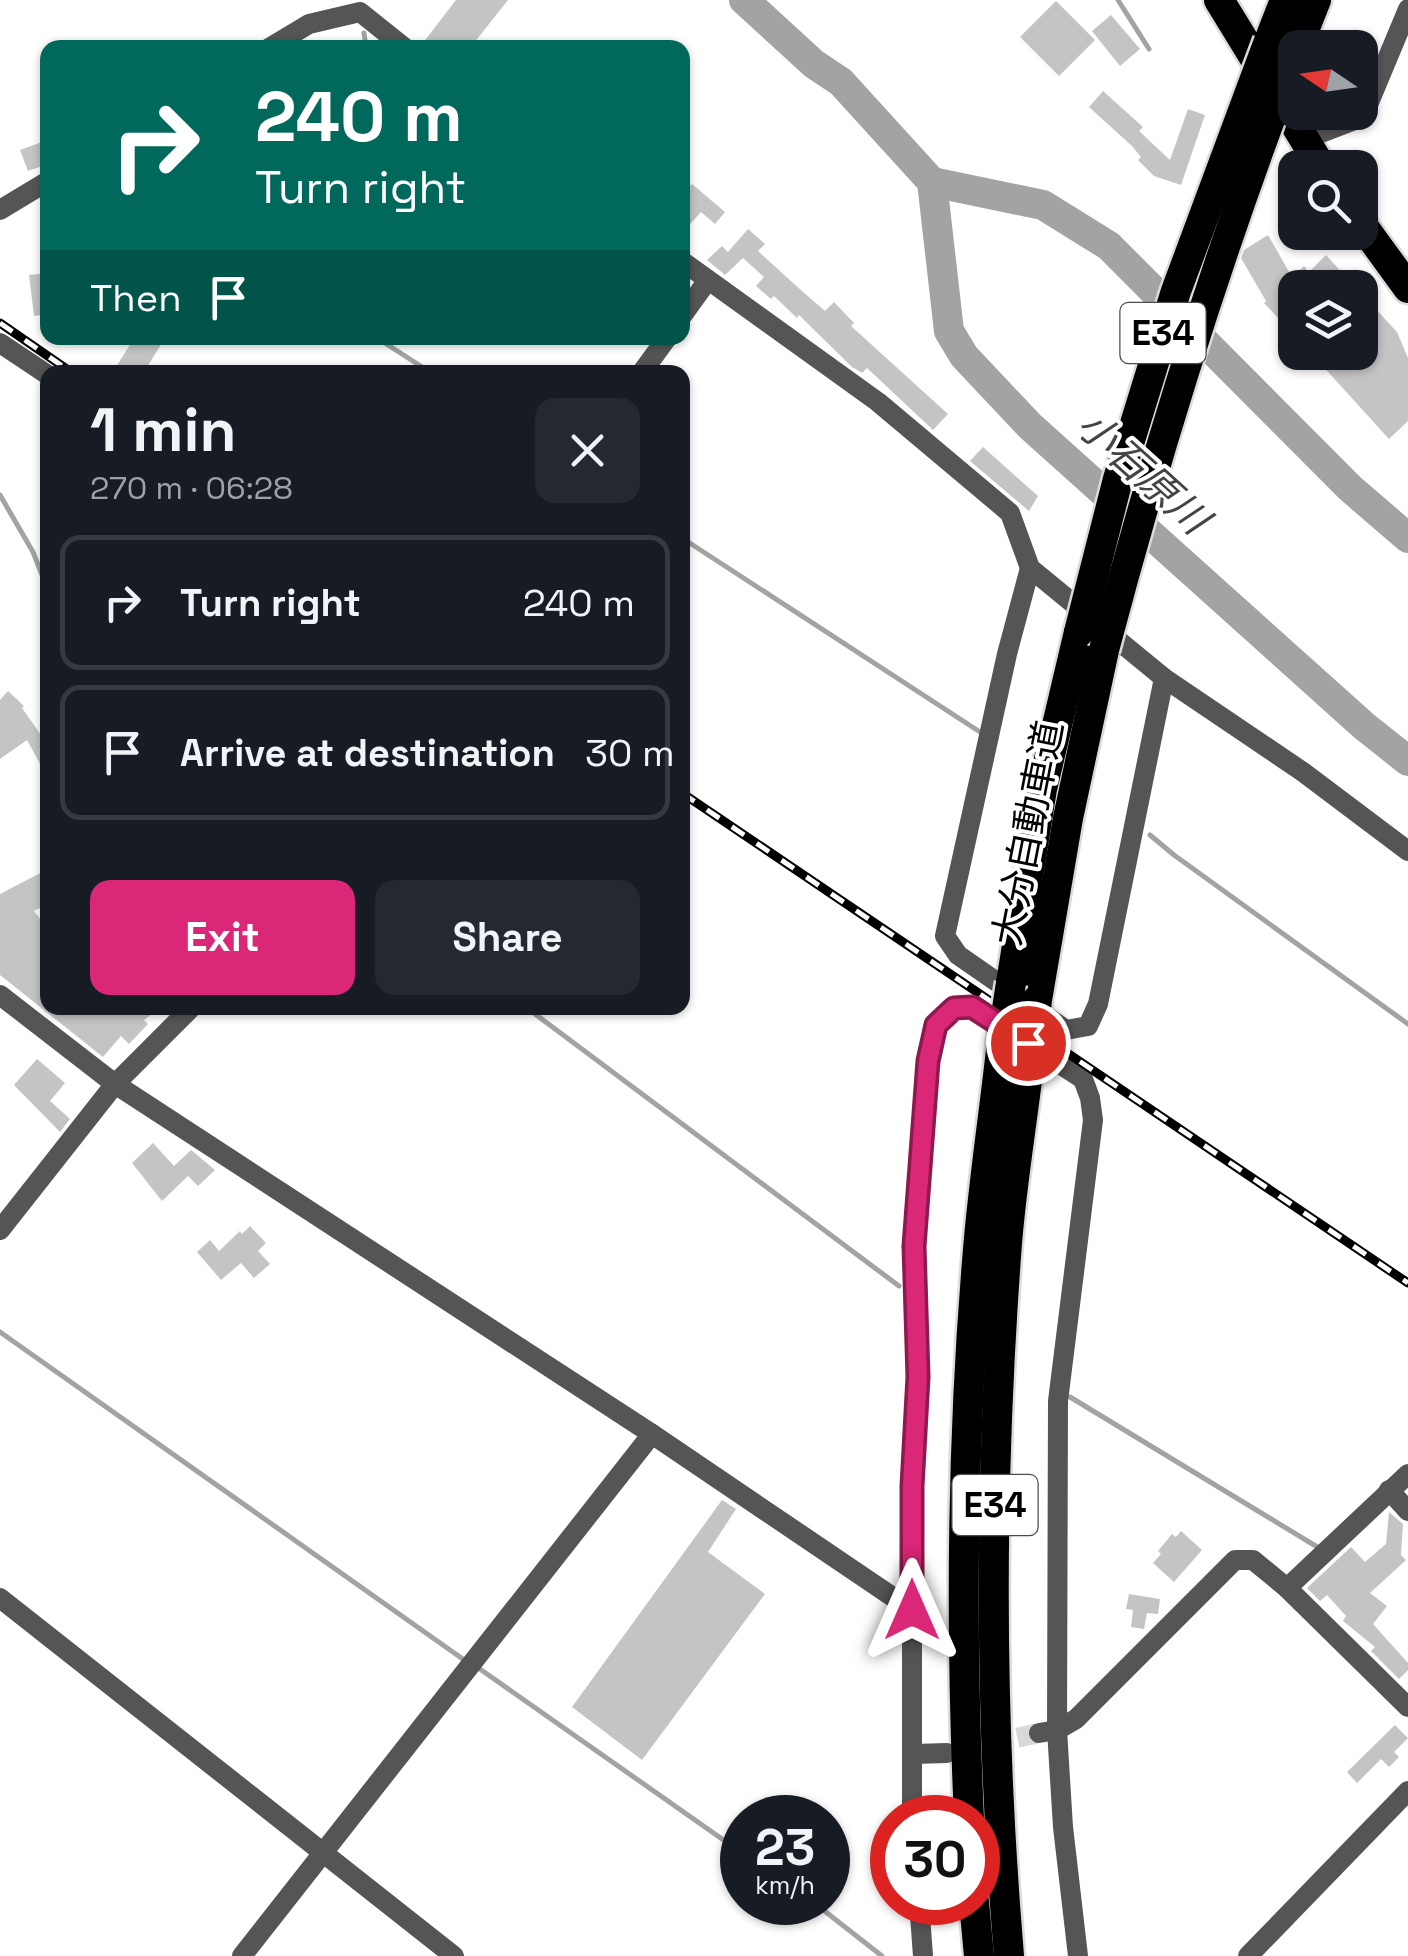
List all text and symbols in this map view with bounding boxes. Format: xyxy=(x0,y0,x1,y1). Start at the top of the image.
north arrow xyxy=(1278,30,1378,130)
map controls xyxy=(1278,30,1378,370)
text: 240 m xyxy=(255,72,463,161)
icon: right xyxy=(90,80,220,210)
button: search xyxy=(1278,150,1378,250)
text: Turn right xyxy=(255,159,466,216)
icon: arrive xyxy=(201,270,256,325)
button: layers xyxy=(1278,270,1378,370)
text: Then xyxy=(90,274,181,322)
road number: E34 xyxy=(1120,303,1206,363)
text: 1 min xyxy=(90,392,237,469)
button: close xyxy=(535,398,640,503)
water label: 小石原川 xyxy=(1066,400,1222,548)
text: 270 m · 06:28 xyxy=(90,468,293,508)
icon: right xyxy=(95,575,150,630)
text: Turn right xyxy=(180,579,361,627)
text: 240 m xyxy=(523,579,635,627)
street label: 大分自動車道 xyxy=(983,717,1073,949)
icon: arrive xyxy=(95,725,150,780)
text: Arrive at destination xyxy=(180,729,555,777)
text: 30 m xyxy=(585,729,675,777)
button: Exit xyxy=(90,880,355,995)
button: Share xyxy=(375,880,640,995)
pin xyxy=(986,1001,1071,1086)
icon: arrive xyxy=(1001,1016,1056,1071)
road number: E34 xyxy=(952,1475,1038,1535)
position arrow xyxy=(860,1558,964,1662)
speed limit sign: 30 xyxy=(870,1795,1000,1925)
text: 23 xyxy=(755,1816,815,1880)
text: km/h xyxy=(755,1869,815,1901)

